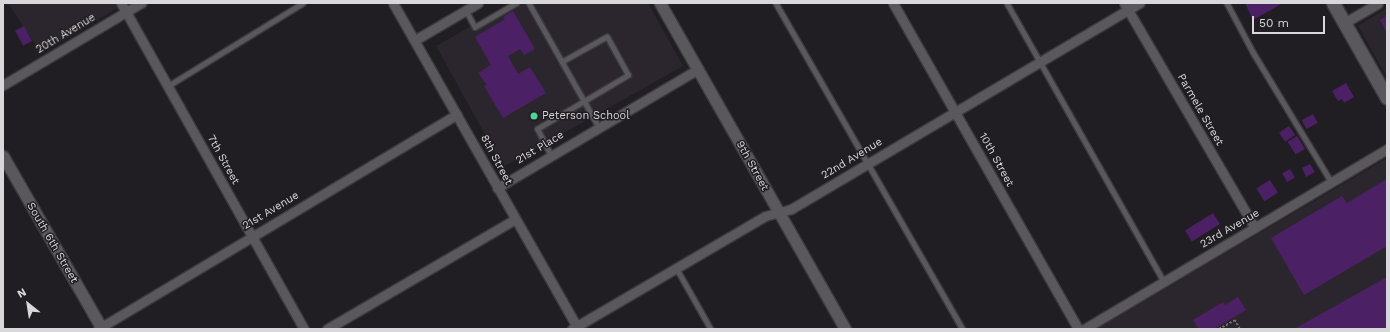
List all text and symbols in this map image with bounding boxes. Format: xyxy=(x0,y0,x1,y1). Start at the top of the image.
scale bar xyxy=(1254,8,1327,34)
street label: 20th Avenue xyxy=(34,11,98,57)
text: 50 m xyxy=(1259,16,1289,30)
street label: Parmele Street xyxy=(1174,72,1226,148)
place label: Peterson School xyxy=(542,109,630,123)
marker: Peterson School xyxy=(529,111,539,121)
street label: 21st Place xyxy=(514,129,566,167)
street label: 10th Street xyxy=(976,131,1016,189)
street label: 7th Street xyxy=(204,133,242,187)
street label: 8th Street xyxy=(477,133,515,187)
street label: 22nd Avenue xyxy=(819,136,885,182)
street label: 9th Street xyxy=(733,139,771,193)
street label: 21st Avenue xyxy=(240,189,302,233)
street label: South 6th Street xyxy=(24,200,80,286)
street label: 23rd Avenue xyxy=(1198,207,1262,251)
north arrow xyxy=(8,284,48,324)
text: N xyxy=(15,286,29,301)

